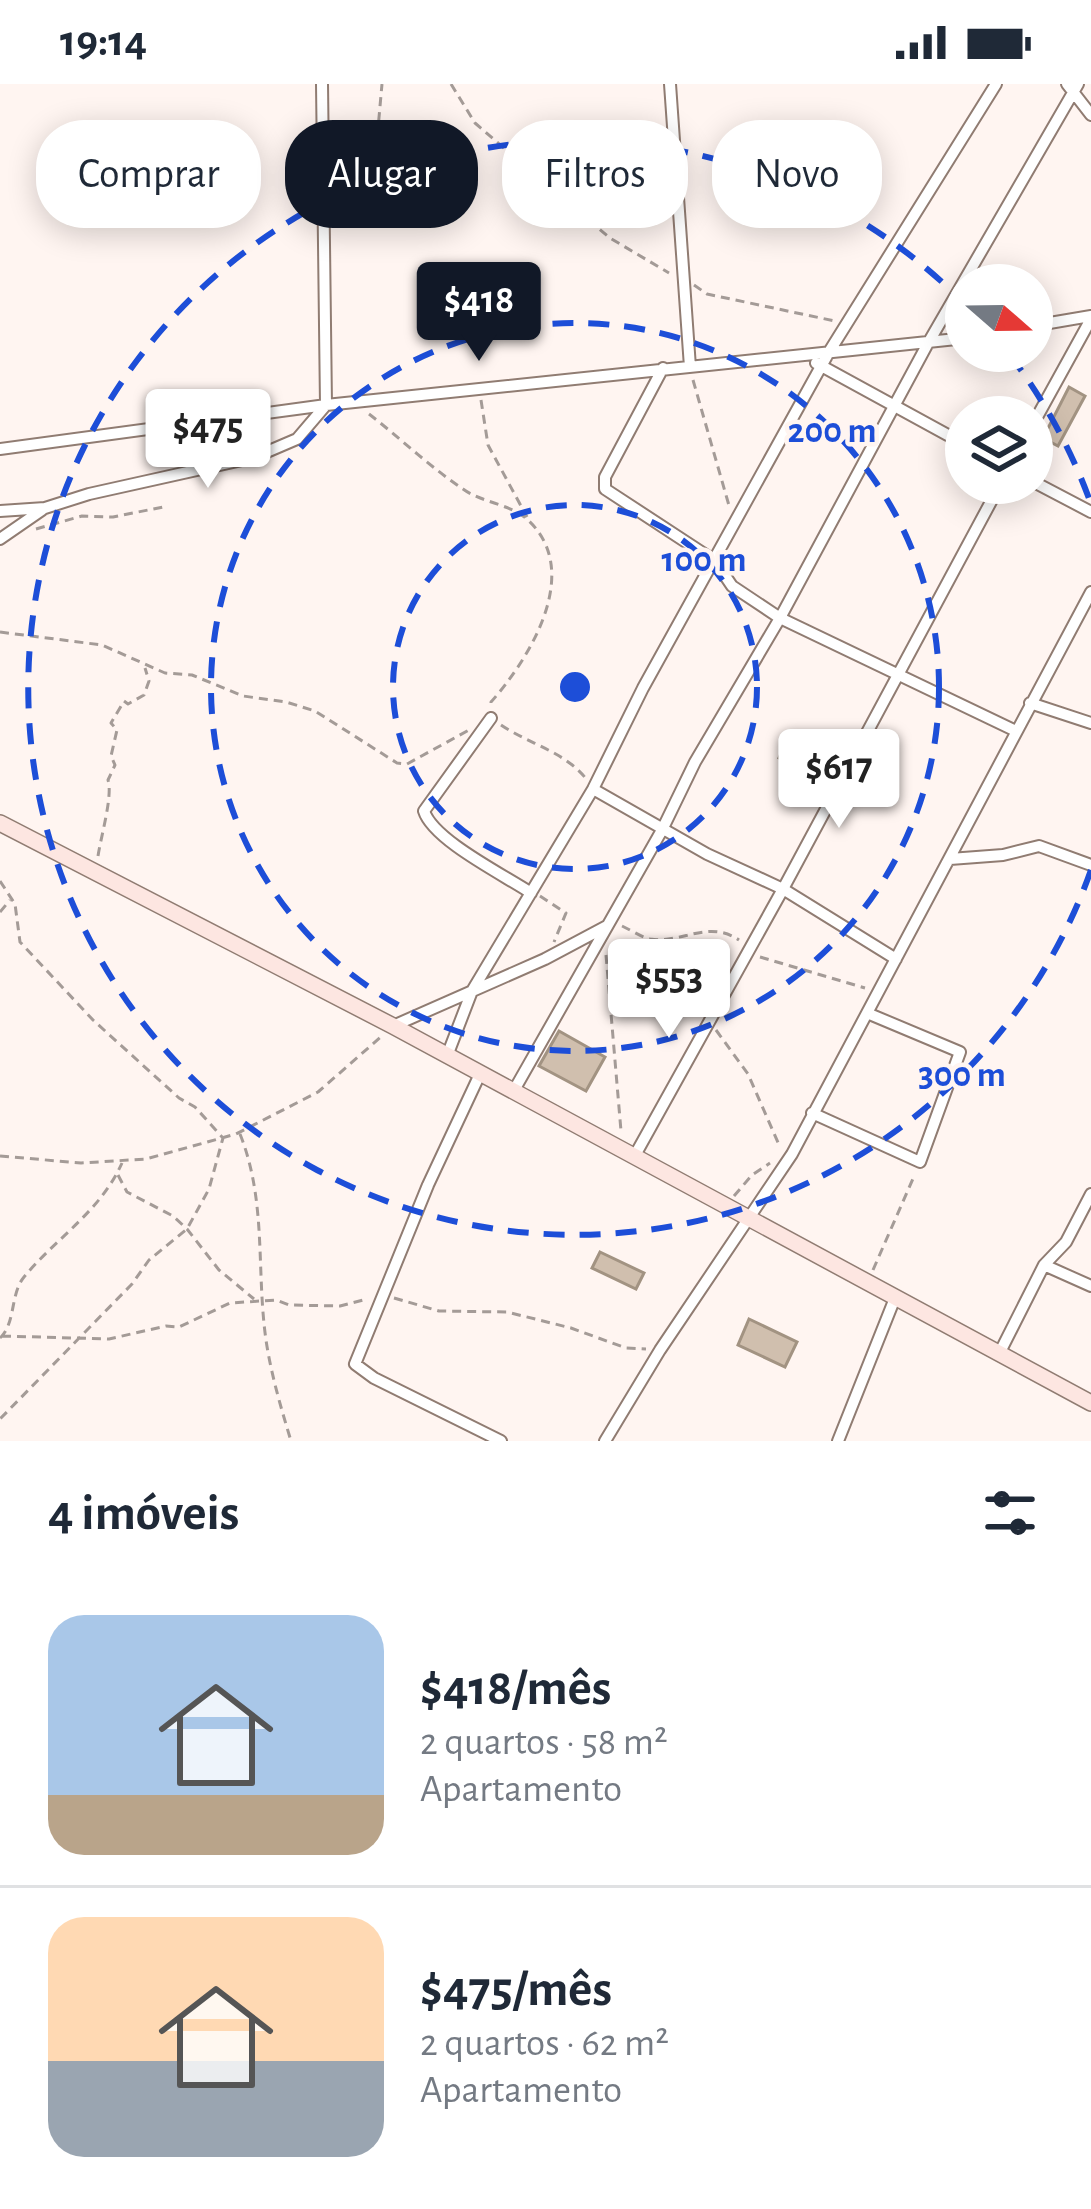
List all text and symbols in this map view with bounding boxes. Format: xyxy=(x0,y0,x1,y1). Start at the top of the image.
text: 19:14 xyxy=(60,19,147,64)
chip: Comprar xyxy=(36,120,261,228)
chip: Alugar xyxy=(285,120,478,228)
chip: Filtros xyxy=(502,120,688,228)
chip: Novo xyxy=(712,120,882,228)
pin: $418 xyxy=(408,262,550,364)
north arrow xyxy=(945,264,1053,372)
map controls xyxy=(945,264,1053,504)
text: $418 xyxy=(444,281,514,320)
pin: $475 xyxy=(137,389,279,491)
button: layers xyxy=(945,396,1053,504)
text: $475 xyxy=(173,408,243,447)
text: 200 m xyxy=(788,413,876,449)
text: 100 m xyxy=(662,542,746,578)
centre of rings xyxy=(554,666,596,708)
pin: $617 xyxy=(768,729,910,831)
text: $617 xyxy=(805,748,873,787)
pin: $553 xyxy=(598,939,740,1041)
text: $553 xyxy=(635,958,703,997)
text: 300 m xyxy=(918,1057,1006,1093)
icon: filters xyxy=(977,1480,1043,1546)
text: 4 imóveis xyxy=(48,1488,239,1539)
icon: home xyxy=(144,1663,288,1807)
text: $418/mês xyxy=(420,1663,611,1714)
text: 2 quartos · 58 m² xyxy=(420,1723,668,1762)
text: Apartamento xyxy=(420,1770,622,1809)
text: $475/mês xyxy=(420,1964,612,2015)
icon: home xyxy=(144,1965,288,2109)
text: 2 quartos · 62 m² xyxy=(420,2024,669,2063)
text: Apartamento xyxy=(420,2071,622,2110)

